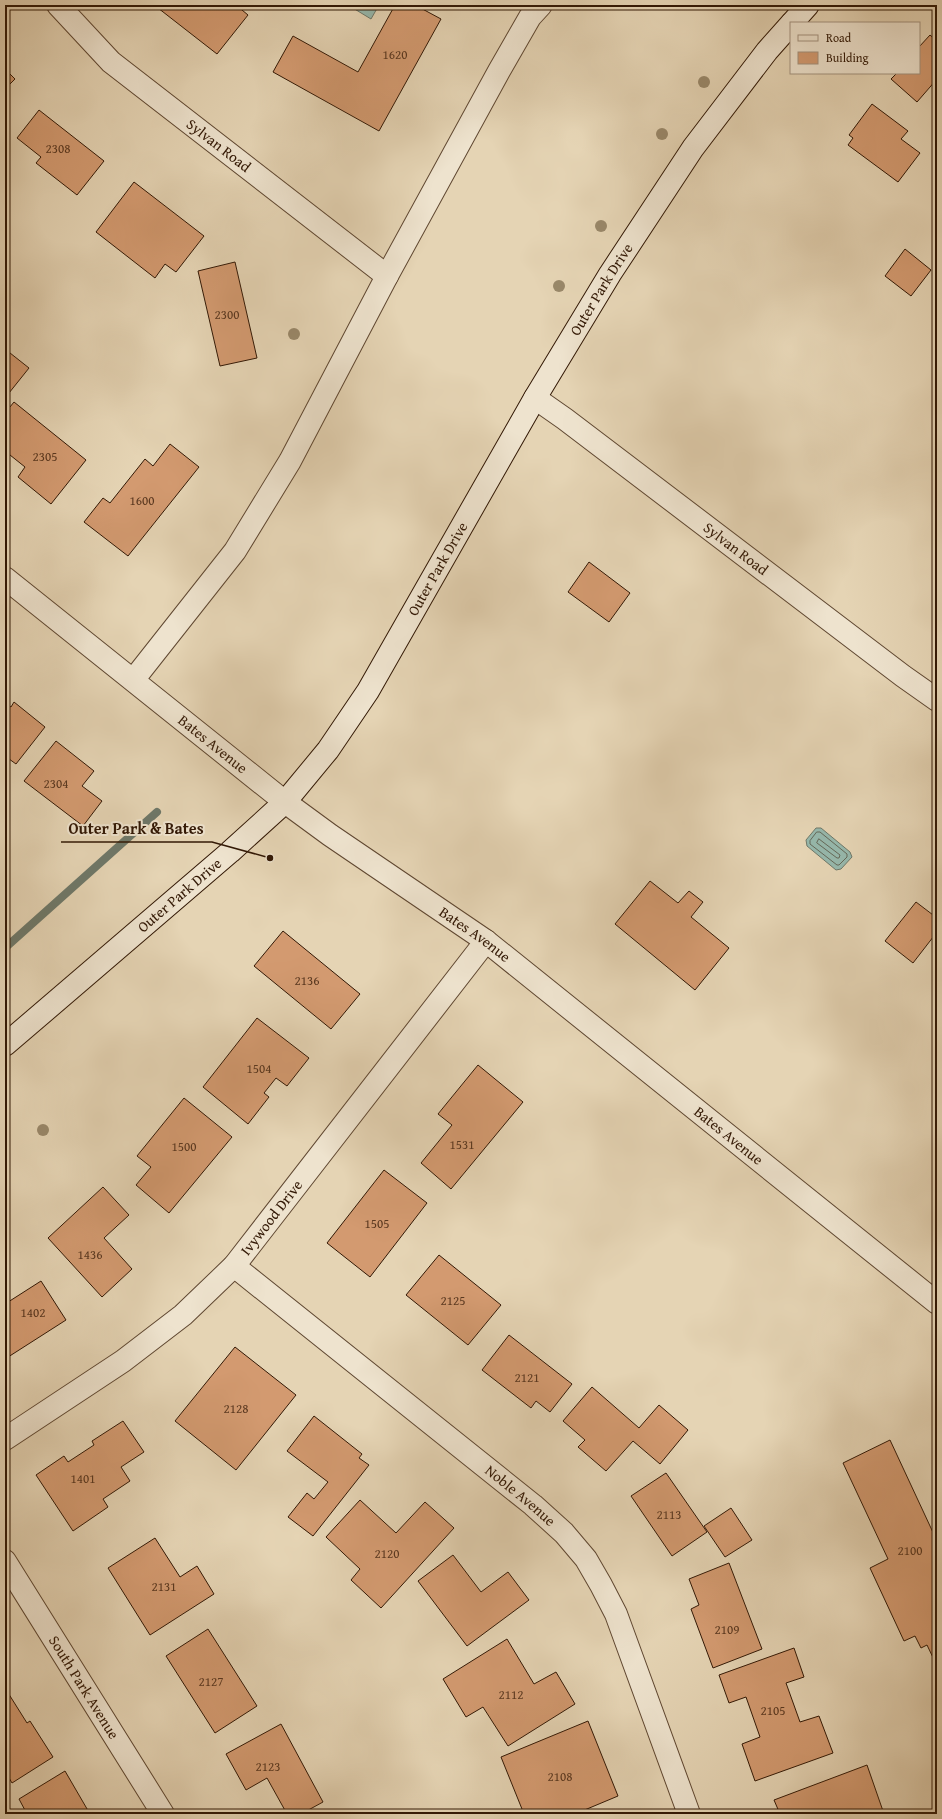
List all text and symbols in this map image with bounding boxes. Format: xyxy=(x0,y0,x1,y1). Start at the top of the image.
legend xyxy=(790,22,920,74)
text: Road xyxy=(826,29,852,46)
house number: 1620 xyxy=(382,45,408,64)
text: Building xyxy=(826,49,869,66)
street label: Sylvan Road xyxy=(182,113,256,177)
house number: 2308 xyxy=(45,139,71,158)
street label: Outer Park Drive xyxy=(564,239,638,339)
house number: 2300 xyxy=(214,305,240,324)
house number: 2305 xyxy=(32,447,58,466)
house number: 1600 xyxy=(129,491,155,510)
street label: Sylvan Road xyxy=(699,517,773,580)
street label: Outer Park Drive xyxy=(402,518,472,620)
street label: Bates Avenue xyxy=(174,710,252,778)
house number: 2304 xyxy=(43,774,69,793)
callout: Outer Park & Bates xyxy=(61,814,212,842)
text: Outer Park & Bates xyxy=(68,816,204,840)
street label: Outer Park Drive xyxy=(133,853,226,937)
street label: Bates Avenue xyxy=(435,901,515,967)
house number: 2136 xyxy=(294,971,320,990)
house number: 1504 xyxy=(246,1059,272,1078)
street label: Bates Avenue xyxy=(690,1101,768,1170)
house number: 1531 xyxy=(449,1135,475,1154)
house number: 1500 xyxy=(171,1137,197,1156)
street label: Ivywood Drive xyxy=(235,1175,307,1259)
house number: 1505 xyxy=(364,1214,390,1233)
house number: 1436 xyxy=(77,1245,103,1264)
house number: 2125 xyxy=(440,1291,466,1310)
house number: 1402 xyxy=(20,1303,46,1322)
house number: 2121 xyxy=(514,1368,540,1387)
house number: 2128 xyxy=(223,1399,249,1418)
street label: Noble Avenue xyxy=(481,1460,561,1531)
house number: 1401 xyxy=(70,1469,96,1488)
house number: 2113 xyxy=(656,1505,682,1524)
house number: 2100 xyxy=(897,1541,923,1560)
house number: 2120 xyxy=(374,1544,400,1563)
house number: 2131 xyxy=(151,1577,177,1596)
house number: 2109 xyxy=(714,1620,740,1639)
street label: South Park Avenue xyxy=(44,1631,125,1743)
house number: 2127 xyxy=(198,1672,224,1691)
house number: 2112 xyxy=(498,1685,524,1704)
house number: 2105 xyxy=(760,1701,786,1720)
house number: 2123 xyxy=(255,1757,281,1776)
house number: 2108 xyxy=(547,1767,573,1786)

